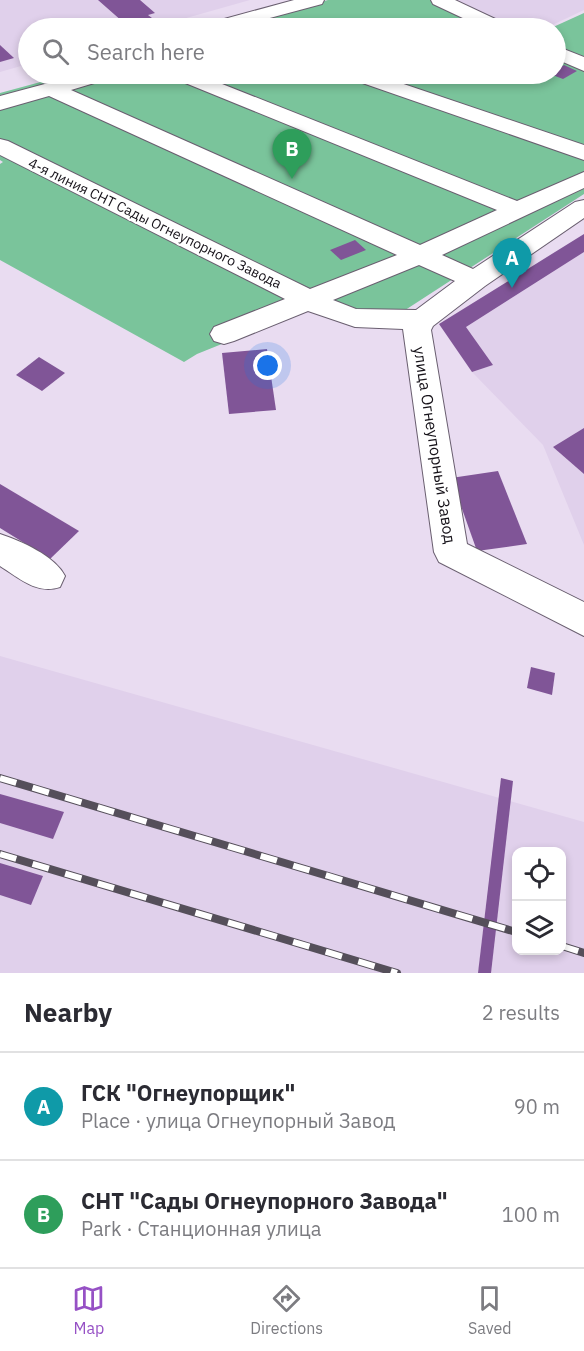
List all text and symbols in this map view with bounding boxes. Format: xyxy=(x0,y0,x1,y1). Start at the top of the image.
search box xyxy=(18,18,566,84)
icon: search xyxy=(39,35,72,68)
text: Search here xyxy=(87,37,205,66)
pin: B xyxy=(272,130,312,179)
street label: 4-я линия СНТ Сады Огнеупорного Завода xyxy=(25,154,285,293)
pin: A xyxy=(492,238,532,288)
street label: улица Огнеупорный Завод xyxy=(410,345,461,546)
your location xyxy=(253,351,282,380)
map controls xyxy=(512,847,566,955)
button: locate xyxy=(512,847,566,901)
button: layers xyxy=(512,901,566,955)
text: Nearby xyxy=(24,995,112,1029)
text: 2 results xyxy=(482,999,560,1026)
text: ГСК "Огнеупорщик" xyxy=(81,1078,295,1107)
text: A xyxy=(37,1093,50,1120)
text: 90 m xyxy=(514,1093,560,1120)
text: Place · улица Огнеупорный Завод xyxy=(81,1107,396,1134)
text: СНТ "Сады Огнеупорного Завода" xyxy=(81,1186,448,1215)
text: B xyxy=(37,1201,50,1228)
text: 100 m xyxy=(502,1201,560,1228)
text: Park · Станционная улица xyxy=(81,1215,321,1242)
tab: Map xyxy=(72,1282,105,1338)
tab: Directions xyxy=(250,1282,323,1338)
tab: Saved xyxy=(468,1282,512,1338)

